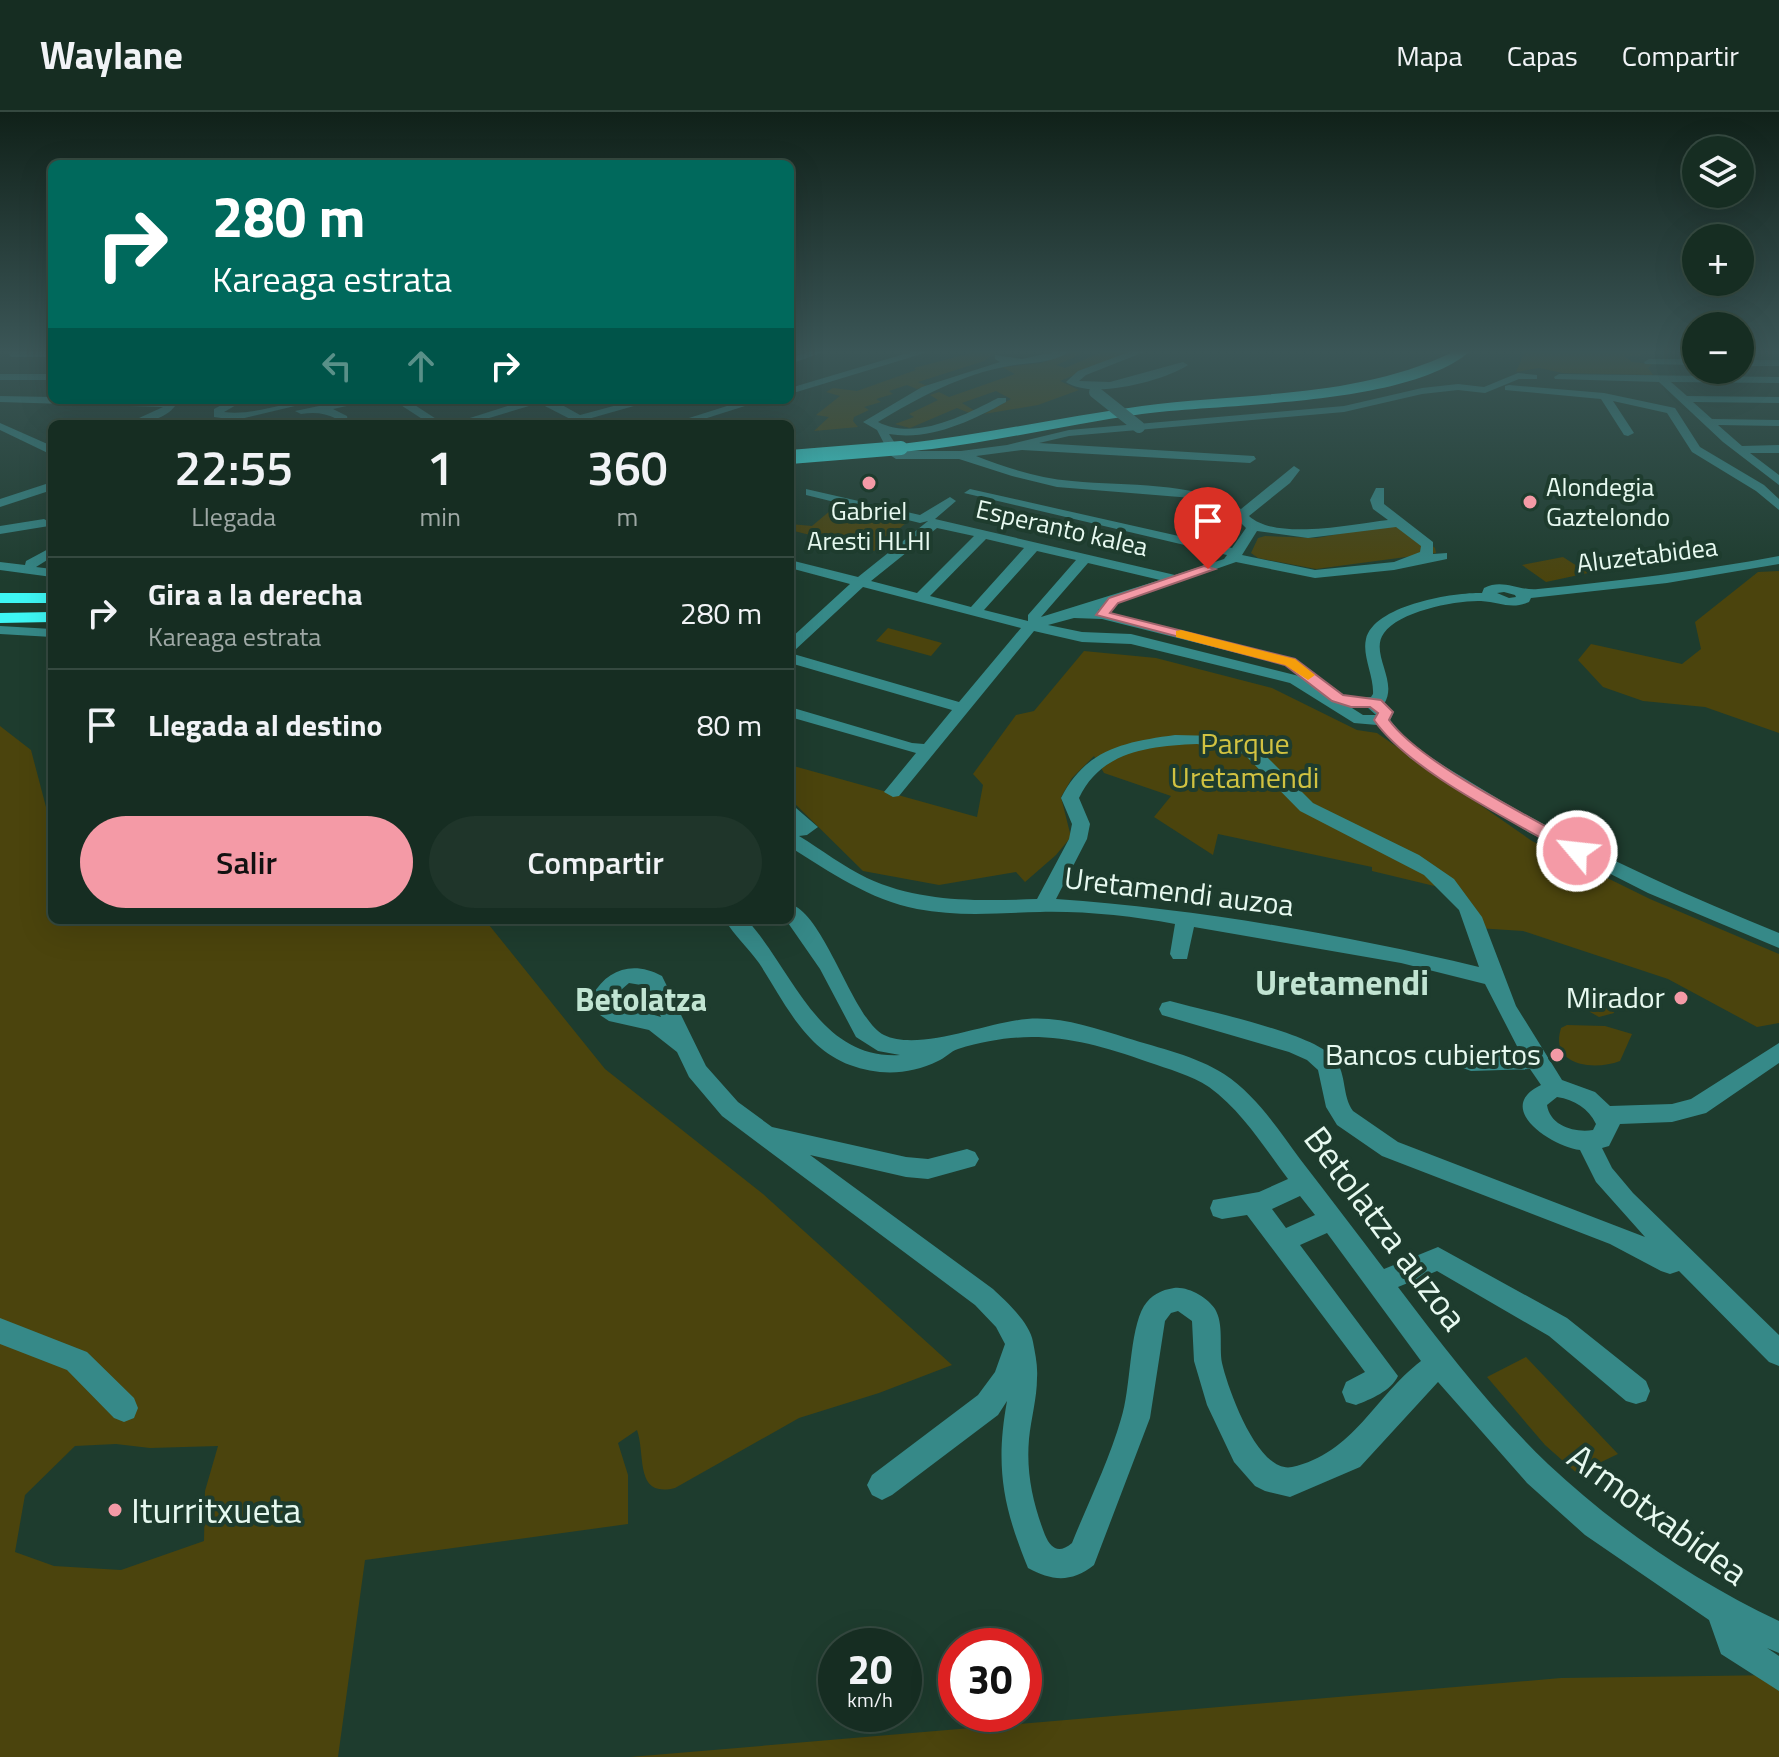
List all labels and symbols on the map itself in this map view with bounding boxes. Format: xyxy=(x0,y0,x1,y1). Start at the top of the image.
place label: Alondegia Gaztelondo xyxy=(1546,467,1670,536)
marker: Gabriel Aresti HLHI xyxy=(860,474,878,492)
pin xyxy=(1174,487,1242,569)
street label: Esperanto kalea xyxy=(972,489,1152,566)
place label: Gabriel Aresti HLHI xyxy=(807,491,931,560)
marker: Alondegia Gaztelondo xyxy=(1521,493,1539,511)
street label: Aluzetabidea xyxy=(1574,527,1720,582)
park label: Parque Uretamendi xyxy=(1171,720,1319,800)
position arrow xyxy=(1535,809,1619,893)
street label: Uretamendi auzoa xyxy=(1062,854,1296,928)
district label: Uretamendi xyxy=(1255,956,1429,1008)
place label: Mirador xyxy=(1566,974,1665,1020)
district label: Betolatza xyxy=(575,975,707,1023)
marker: Mirador xyxy=(1672,989,1690,1007)
place label: Bancos cubiertos xyxy=(1325,1031,1541,1077)
marker: Bancos cubiertos xyxy=(1548,1046,1566,1064)
street label: Betolatza auzoa xyxy=(1291,1114,1482,1342)
street label: Armotxabidea xyxy=(1556,1429,1760,1598)
place label: Iturritxueta xyxy=(131,1482,301,1537)
marker: Iturritxueta xyxy=(106,1501,124,1519)
speed limit sign: 30 xyxy=(938,1628,1042,1732)

